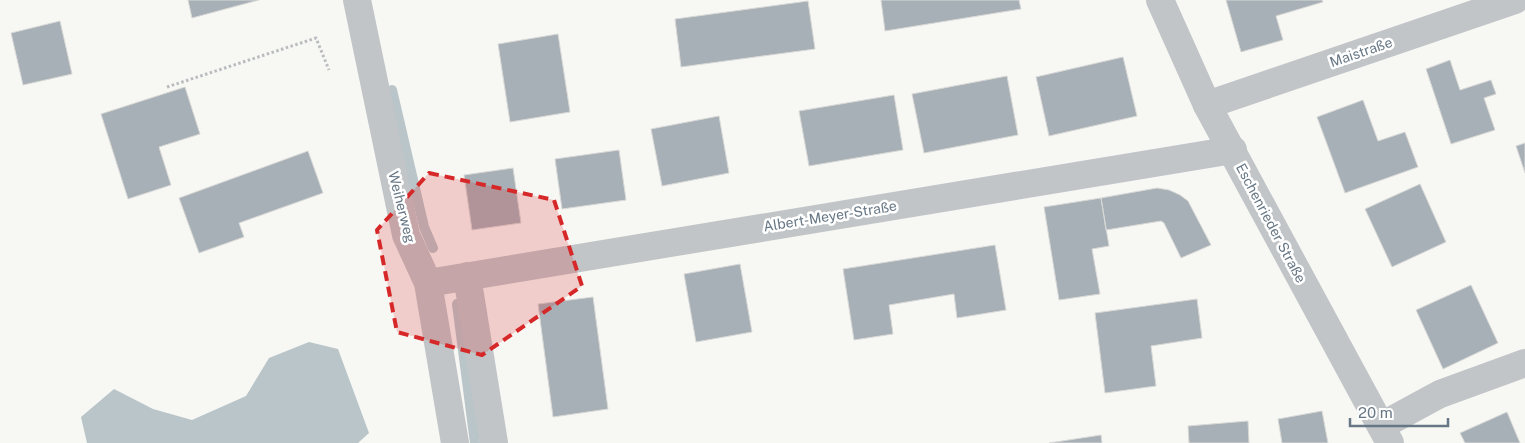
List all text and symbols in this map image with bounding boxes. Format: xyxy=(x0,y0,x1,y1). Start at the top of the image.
street label: Maistraße xyxy=(1328,34,1394,70)
street label: Eschenrieder Straße xyxy=(1233,161,1309,286)
street label: Weiherweg xyxy=(385,170,419,245)
street label: Albert-Meyer-Straße xyxy=(762,198,898,234)
scale bar xyxy=(1350,396,1448,428)
text: 20 m xyxy=(1358,404,1393,421)

